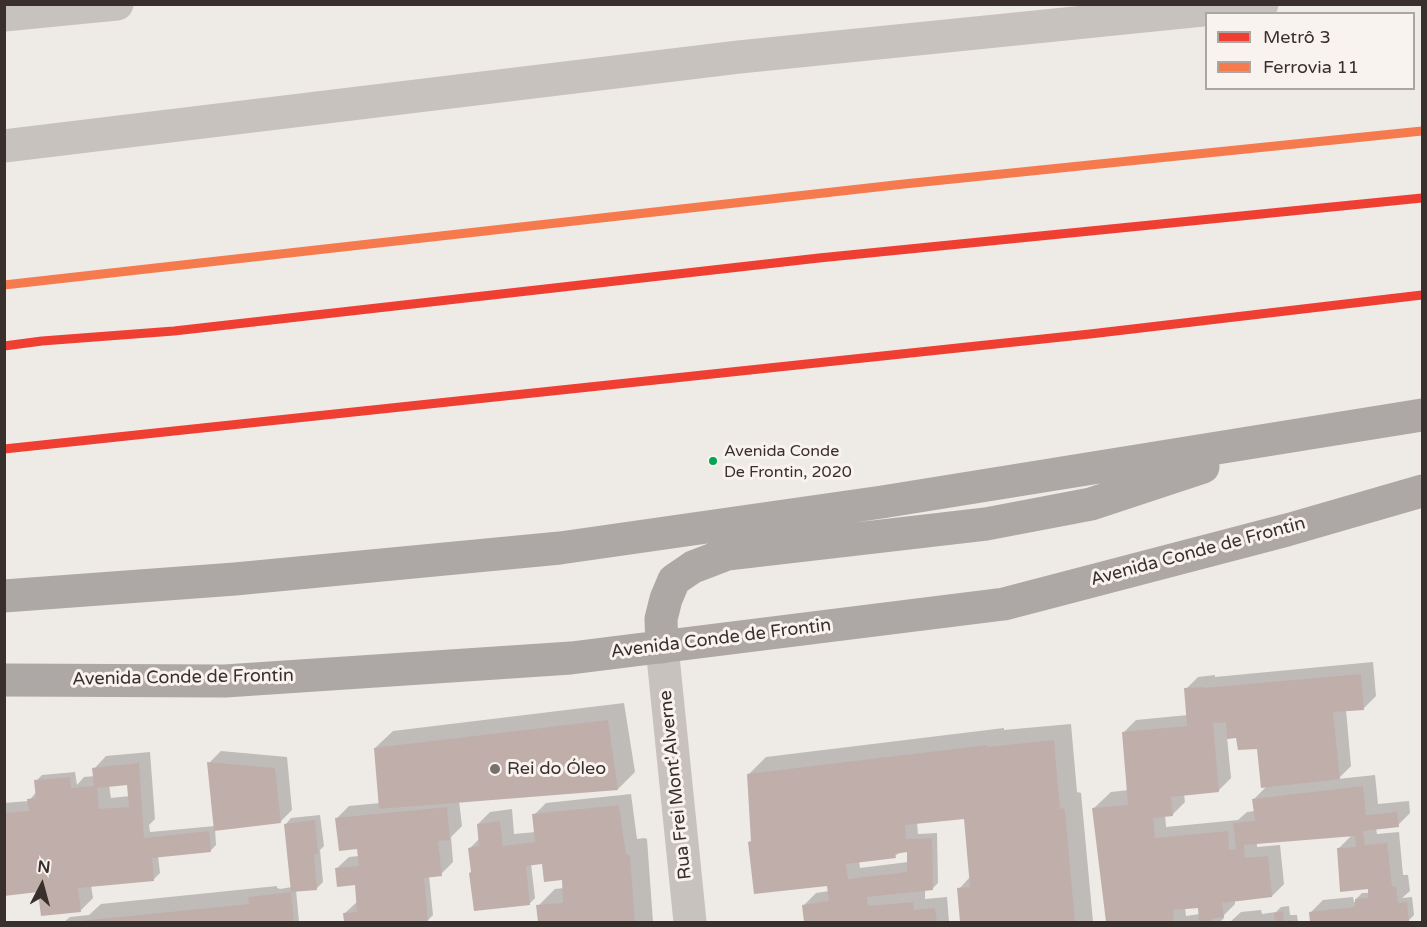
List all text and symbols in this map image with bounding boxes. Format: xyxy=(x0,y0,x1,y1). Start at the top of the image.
legend xyxy=(1205,12,1415,90)
text: Metrô 3 xyxy=(1263,26,1331,48)
text: Ferrovia 11 xyxy=(1263,56,1359,78)
place label: Avenida Conde De Frontin, 2020 xyxy=(724,442,852,480)
marker: Avenida Conde De Frontin, 2020 xyxy=(707,455,719,467)
street label: Avenida Conde de Frontin xyxy=(1088,513,1308,591)
street label: Avenida Conde de Frontin xyxy=(610,615,832,663)
street label: Avenida Conde de Frontin xyxy=(72,665,294,691)
street label: Rua Frei Mont'Alverne xyxy=(655,689,697,881)
place label: Rei do Óleo xyxy=(507,758,606,780)
marker: Rei do Óleo xyxy=(488,762,502,776)
north arrow xyxy=(12,855,72,915)
text: N xyxy=(36,856,51,878)

